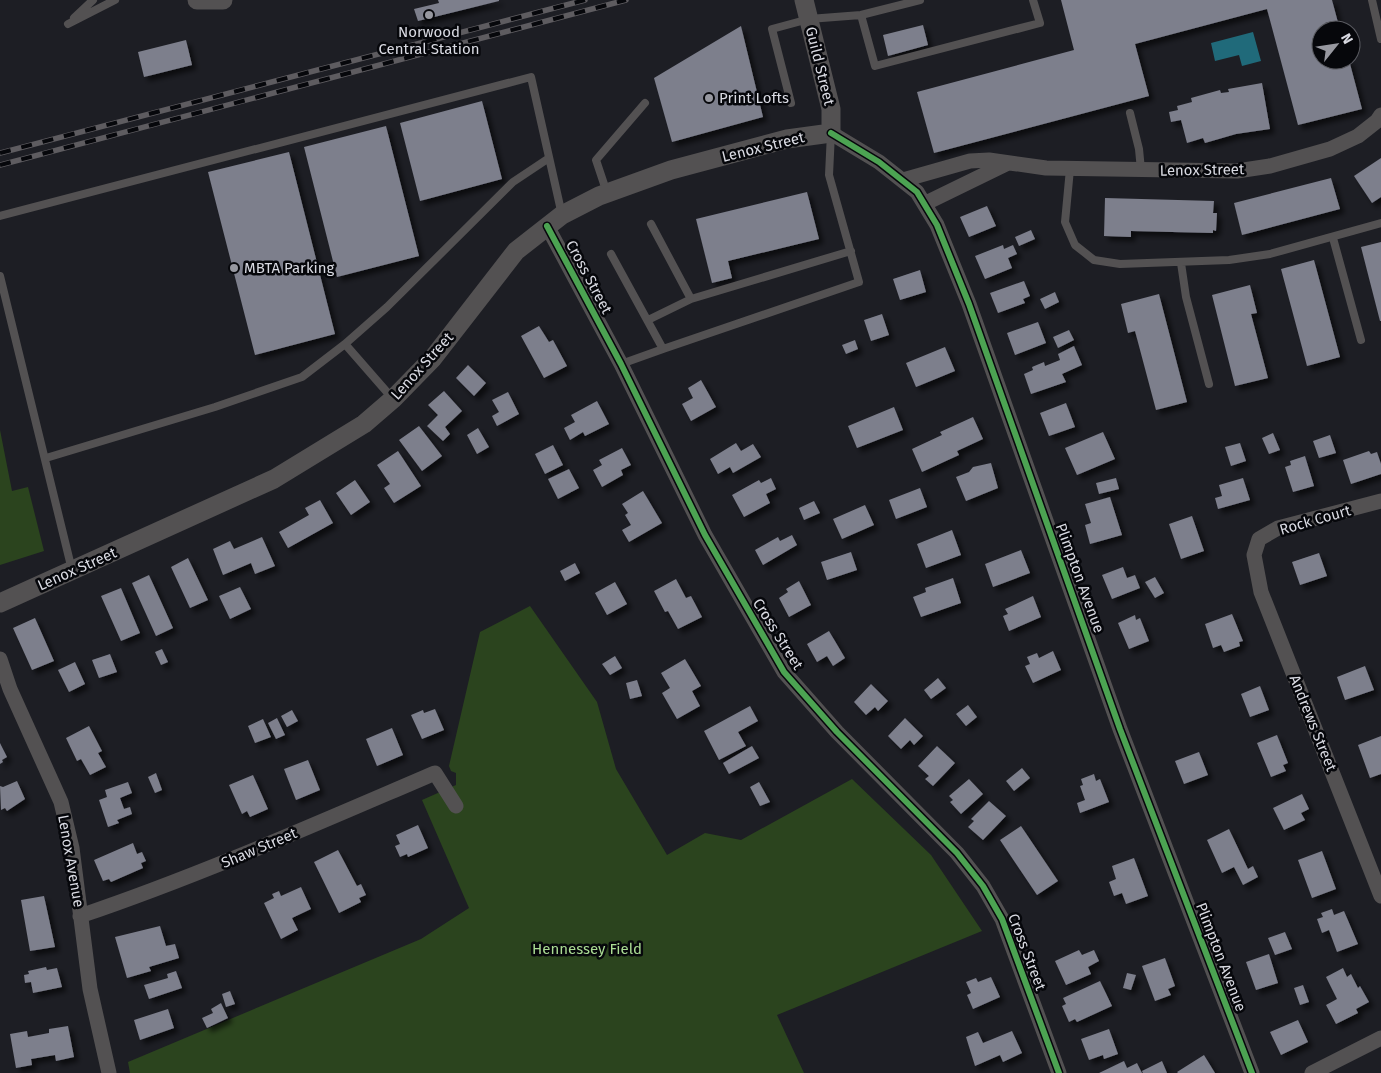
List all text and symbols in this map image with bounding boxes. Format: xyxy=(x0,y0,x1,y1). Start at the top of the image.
marker: Norwood Central Station xyxy=(423,9,435,21)
north arrow xyxy=(1311,20,1361,70)
place label: Norwood Central Station xyxy=(379,23,479,58)
street label: Guild Street xyxy=(802,25,839,108)
text: N xyxy=(1337,30,1357,47)
place label: Print Lofts xyxy=(719,89,789,107)
marker: Print Lofts xyxy=(703,92,715,104)
street label: Lenox Street xyxy=(720,128,807,166)
street label: Lenox Street xyxy=(1160,160,1245,180)
street label: Cross Street xyxy=(562,237,616,317)
place label: MBTA Parking xyxy=(244,259,335,277)
marker: MBTA Parking xyxy=(228,262,240,274)
street label: Lenox Street xyxy=(387,328,457,403)
street label: Rock Court xyxy=(1277,501,1353,539)
street label: Plimpton Avenue xyxy=(1052,521,1108,635)
street label: Lenox Street xyxy=(35,543,120,594)
street label: Cross Street xyxy=(749,595,807,674)
street label: Andrews Street xyxy=(1285,672,1341,774)
street label: Lenox Avenue xyxy=(54,813,88,909)
street label: Shaw Street xyxy=(218,824,300,872)
street label: Plimpton Avenue xyxy=(1192,900,1250,1014)
street label: Cross Street xyxy=(1004,911,1050,993)
park label: Hennessey Field xyxy=(532,940,642,958)

